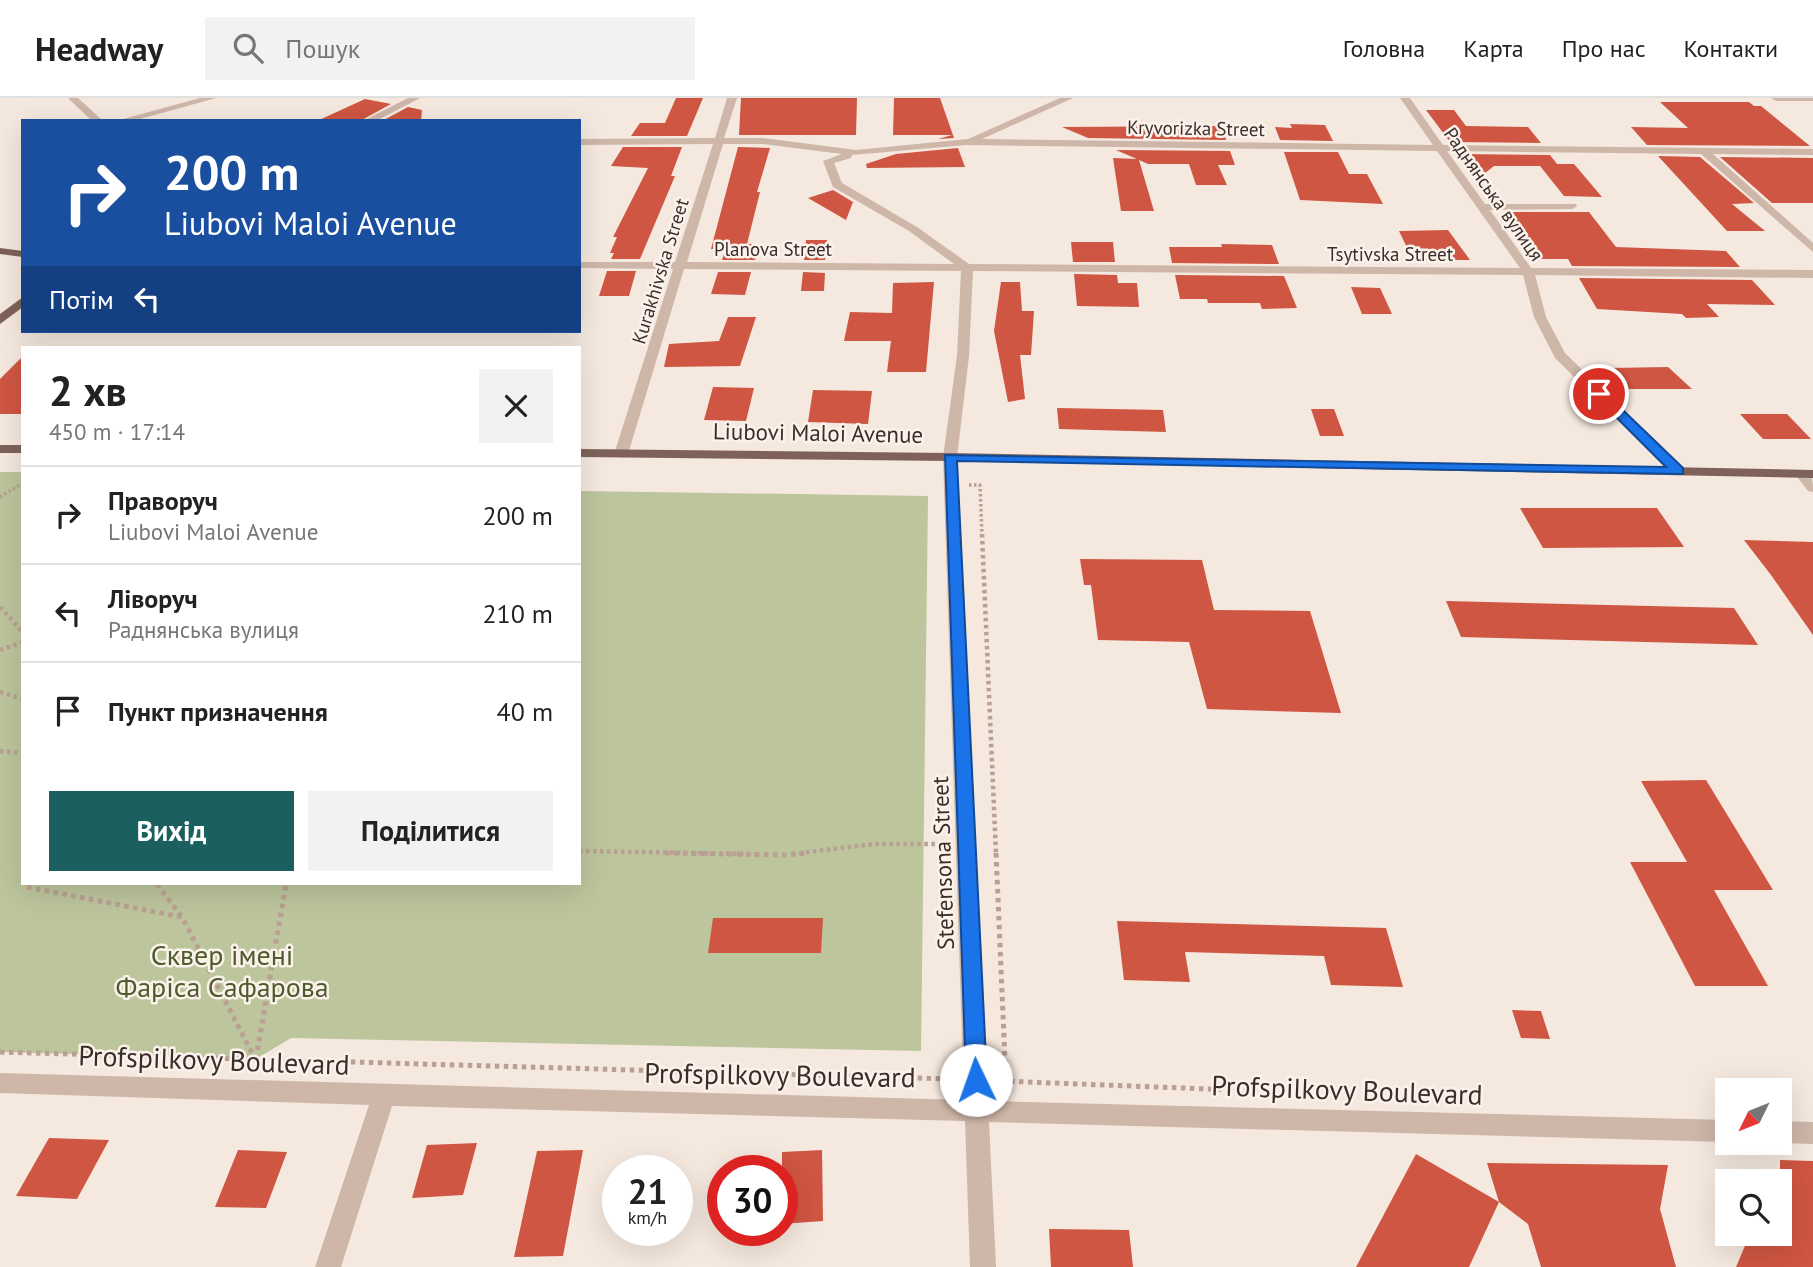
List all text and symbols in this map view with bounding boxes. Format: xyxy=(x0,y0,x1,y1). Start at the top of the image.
search box xyxy=(205,17,695,80)
text: Headway xyxy=(35,27,163,70)
icon: search xyxy=(229,29,267,67)
text: Пошук xyxy=(285,32,360,65)
text: Головна xyxy=(1343,33,1425,64)
text: Карта xyxy=(1463,33,1524,64)
text: Про нас xyxy=(1562,33,1646,64)
text: Контакти xyxy=(1684,33,1778,64)
street label: Kryvorizka Street xyxy=(1127,115,1266,141)
street label: Раднянська вулиця xyxy=(1439,123,1549,265)
text: 200 m xyxy=(164,140,299,204)
icon: right xyxy=(49,147,140,238)
street label: Kurakhivska Street xyxy=(626,195,694,347)
text: Liubovi Maloi Avenue xyxy=(164,202,457,244)
street label: Planova Street xyxy=(714,237,833,261)
street label: Tsytivska Street xyxy=(1327,242,1454,266)
icon: left xyxy=(128,280,166,318)
text: Потім xyxy=(49,283,114,316)
text: 2 хв xyxy=(49,363,127,418)
pin xyxy=(1569,364,1629,424)
button: close xyxy=(479,369,553,443)
icon: arrive xyxy=(1580,375,1618,413)
street label: Liubovi Maloi Avenue xyxy=(713,416,923,449)
text: 450 m · 17:14 xyxy=(49,417,185,446)
text: Праворуч xyxy=(108,484,218,517)
icon: right xyxy=(49,496,87,534)
text: 200 m xyxy=(482,499,553,532)
text: Liubovi Maloi Avenue xyxy=(108,517,318,546)
text: Ліворуч xyxy=(108,582,198,615)
icon: left xyxy=(49,594,87,632)
text: 210 m xyxy=(482,597,553,630)
text: Раднянська вулиця xyxy=(108,615,299,644)
icon: arrive xyxy=(49,692,87,730)
text: Пункт призначення xyxy=(108,695,328,728)
text: 40 m xyxy=(497,695,553,728)
street label: Stefensona Street xyxy=(925,776,960,950)
button: Вихід xyxy=(49,791,294,871)
button: Поділитися xyxy=(308,791,553,871)
park label: Сквер імені Фаріса Сафарова xyxy=(115,936,329,1005)
street label: Profspilkovy Boulevard xyxy=(78,1036,350,1083)
position arrow xyxy=(939,1043,1013,1117)
street label: Profspilkovy Boulevard xyxy=(644,1054,916,1095)
street label: Profspilkovy Boulevard xyxy=(1211,1066,1483,1113)
north arrow xyxy=(1715,1078,1792,1155)
map controls xyxy=(1715,1078,1792,1246)
speed limit sign: 30 xyxy=(707,1155,798,1246)
text: 21 xyxy=(628,1168,667,1214)
button: search xyxy=(1715,1169,1792,1246)
text: km/h xyxy=(628,1206,667,1229)

